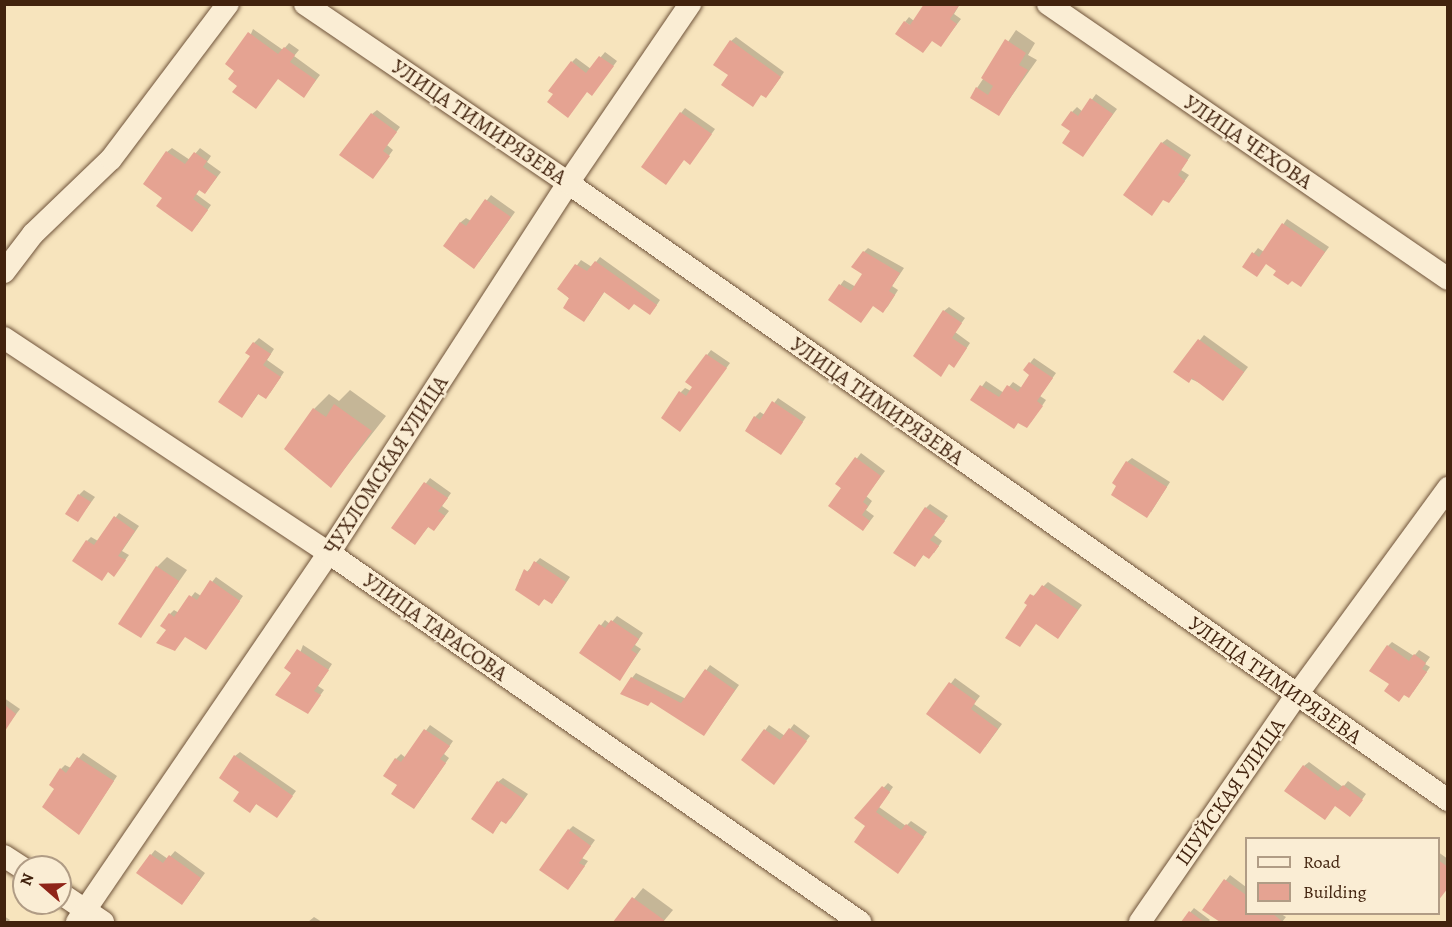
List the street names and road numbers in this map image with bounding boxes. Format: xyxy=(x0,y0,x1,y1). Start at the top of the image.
street label: УЛИЦА ТИМИРЯЗЕВА xyxy=(387,54,571,190)
street label: УЛИЦА ЧЕХОВА xyxy=(1179,90,1317,194)
street label: УЛИЦА ТИМИРЯЗЕВА xyxy=(785,332,969,470)
street label: ЧУХЛОМСКАЯ УЛИЦА xyxy=(319,371,453,559)
street label: УЛИЦА ТАРАСОВА xyxy=(358,568,512,686)
street label: УЛИЦА ТИМИРЯЗЕВА xyxy=(1183,611,1367,749)
street label: ШУЙСКАЯ УЛИЦА xyxy=(1170,714,1290,870)

